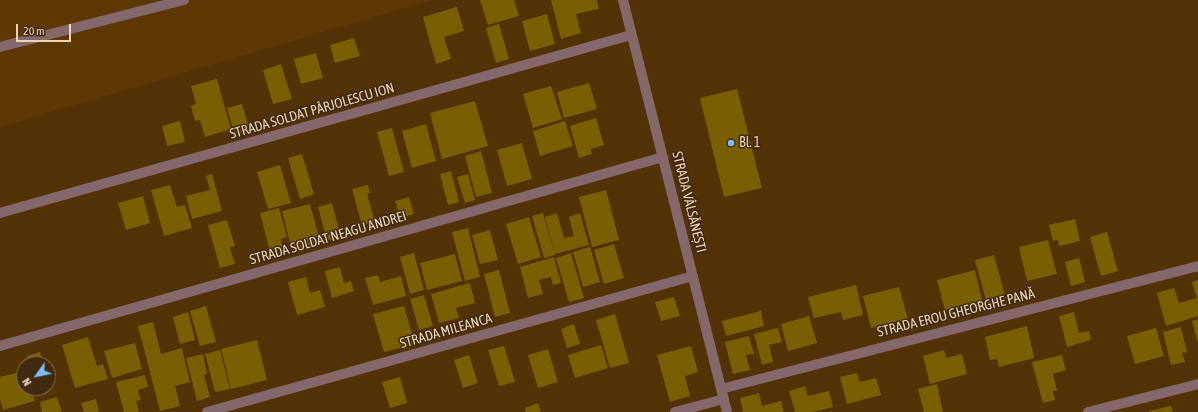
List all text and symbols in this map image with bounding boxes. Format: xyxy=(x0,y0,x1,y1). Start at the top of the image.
scale bar xyxy=(18,16,73,42)
text: 20 m xyxy=(23,24,45,38)
street label: STRADA SOLDAT PÂRJOLESCU ION xyxy=(228,79,396,143)
place label: Bl. 1 xyxy=(739,135,760,151)
marker: Bl. 1 xyxy=(726,138,736,148)
street label: STRADA VÂLSĂNEȘTI xyxy=(668,150,710,254)
street label: STRADA SOLDAT NEAGU ANDREI xyxy=(248,208,408,268)
street label: STRADA EROU GHEORGHE PANĂ xyxy=(875,285,1037,341)
street label: STRADA MILEANCA xyxy=(398,310,494,352)
north arrow xyxy=(16,356,56,396)
text: N xyxy=(20,376,34,388)

